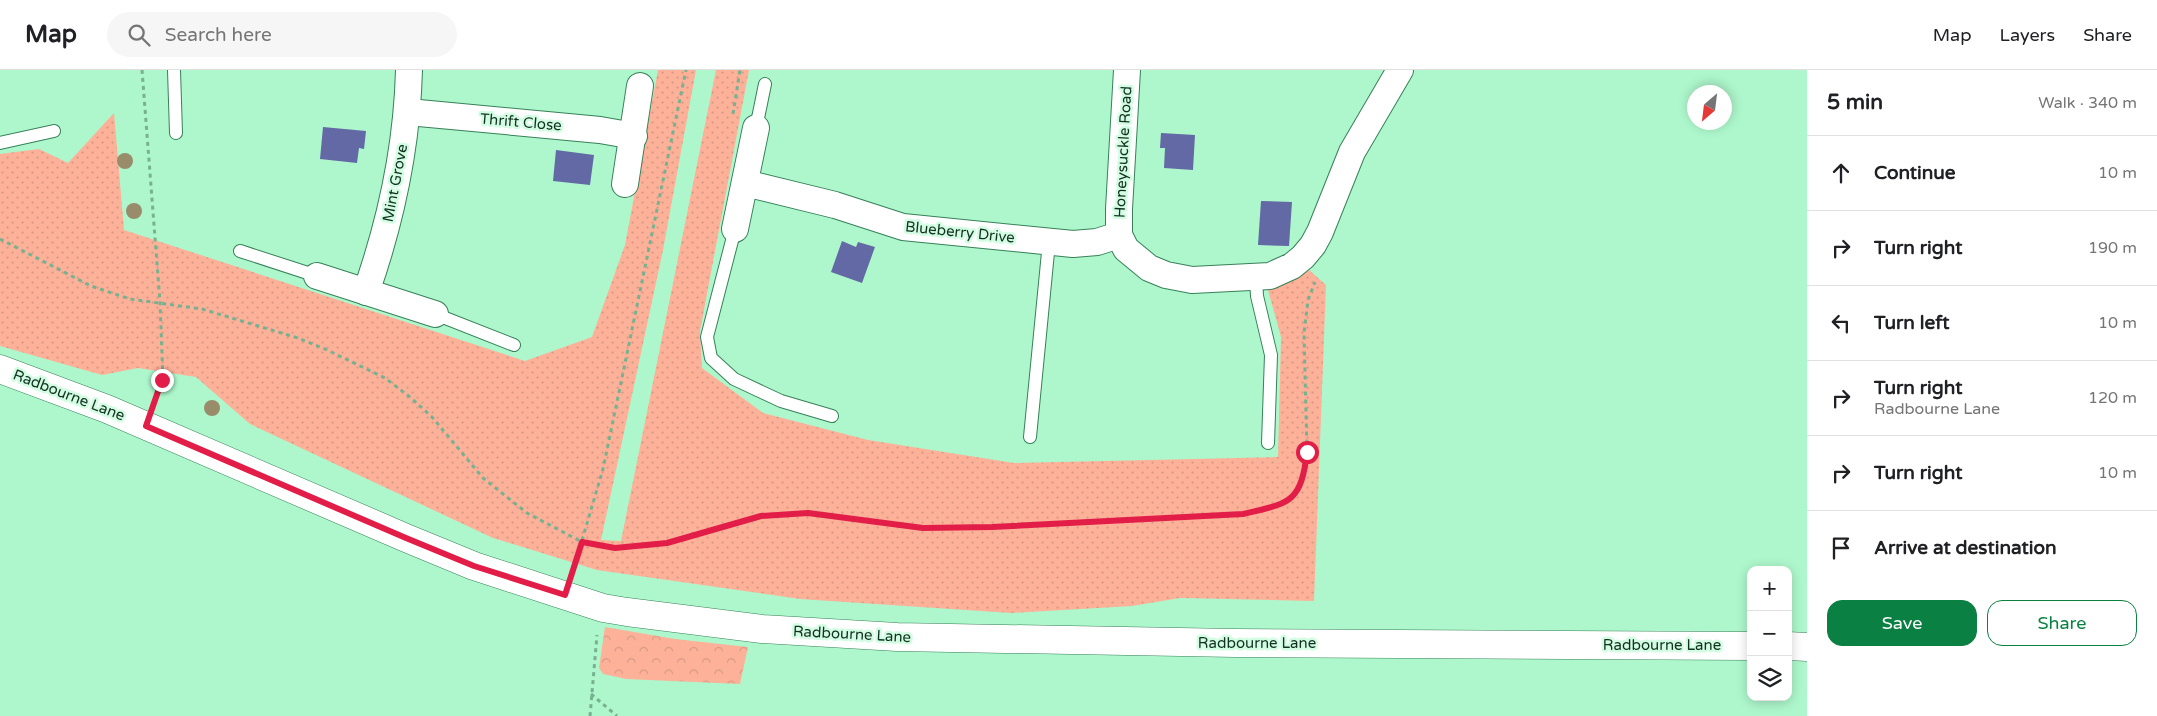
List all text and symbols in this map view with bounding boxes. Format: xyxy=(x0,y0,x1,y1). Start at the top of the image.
search box xyxy=(107,12,457,57)
text: Map xyxy=(25,20,77,49)
icon: search xyxy=(125,21,153,49)
text: Search here xyxy=(165,24,272,46)
text: Map xyxy=(1933,24,1972,46)
text: Layers xyxy=(2000,24,2055,46)
text: Share xyxy=(2083,24,2132,46)
north arrow xyxy=(1687,85,1732,130)
street label: Honeysuckle Road xyxy=(1111,86,1135,218)
text: 5 min xyxy=(1827,90,1883,115)
text: Walk · 340 m xyxy=(2038,93,2137,113)
street label: Thrift Close xyxy=(479,109,563,135)
street label: Mint Grove xyxy=(379,143,411,223)
icon: ahead xyxy=(1827,159,1855,187)
text: Continue xyxy=(1874,162,1956,184)
text: 10 m xyxy=(2098,163,2137,183)
street label: Blueberry Drive xyxy=(904,217,1016,247)
icon: right xyxy=(1827,234,1855,262)
text: Turn right xyxy=(1874,237,1962,259)
text: 190 m xyxy=(2088,238,2137,258)
icon: left xyxy=(1827,309,1855,337)
text: Turn left xyxy=(1874,312,1950,334)
text: 10 m xyxy=(2098,313,2137,333)
street label: Radbourne Lane xyxy=(11,365,127,425)
route end xyxy=(151,369,174,392)
text: Turn right xyxy=(1874,377,1962,399)
icon: right xyxy=(1827,384,1855,412)
text: 120 m xyxy=(2088,388,2137,408)
text: Radbourne Lane xyxy=(1874,399,2000,419)
route start xyxy=(1296,441,1319,464)
icon: right xyxy=(1827,459,1855,487)
text: Turn right xyxy=(1874,462,1962,484)
text: 10 m xyxy=(2098,463,2137,483)
icon: arrive xyxy=(1827,534,1855,562)
text: Arrive at destination xyxy=(1874,537,2057,559)
map controls xyxy=(1747,566,1792,701)
button: + xyxy=(1747,566,1792,611)
button: Save xyxy=(1827,600,1977,646)
button: Share xyxy=(1987,600,2137,646)
button: − xyxy=(1747,611,1792,656)
street label: Radbourne Lane xyxy=(792,622,912,646)
street label: Radbourne Lane xyxy=(1198,634,1316,652)
street label: Radbourne Lane xyxy=(1603,636,1721,654)
button: layers xyxy=(1747,656,1792,701)

